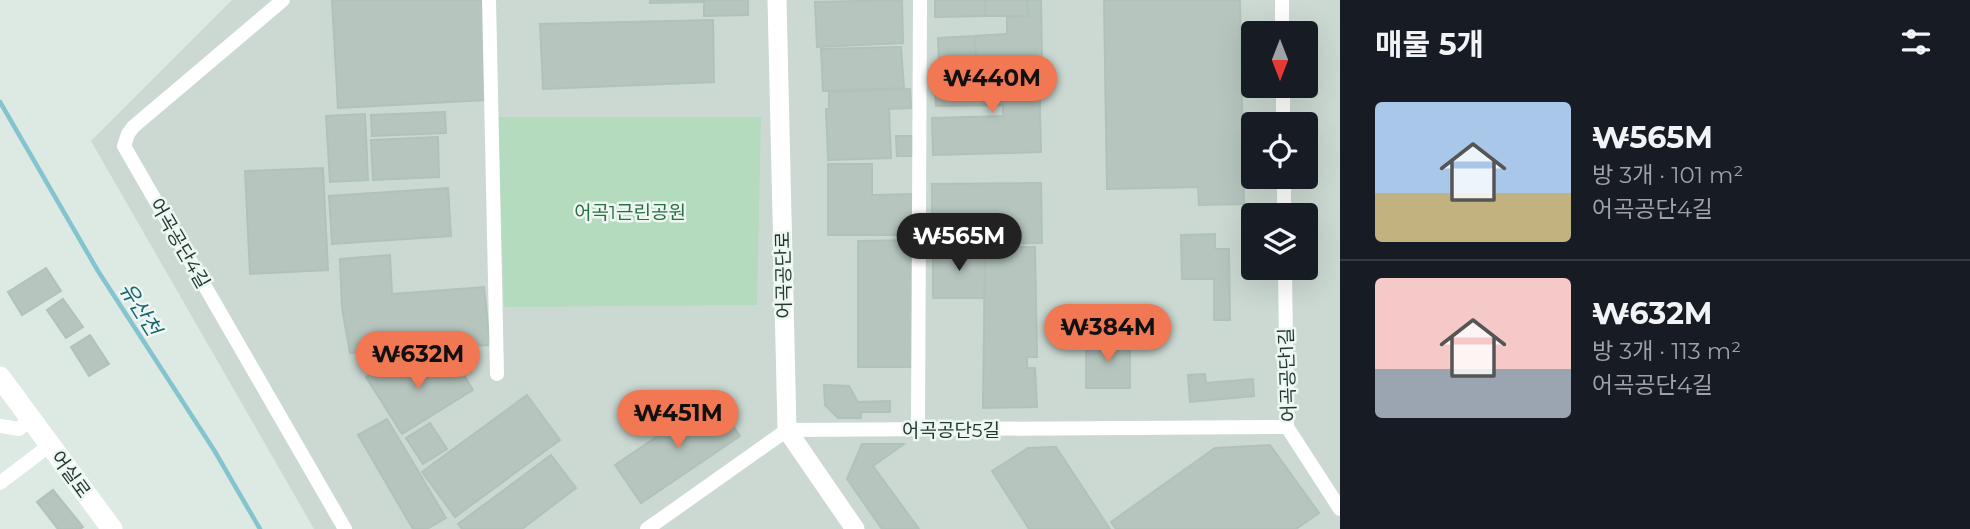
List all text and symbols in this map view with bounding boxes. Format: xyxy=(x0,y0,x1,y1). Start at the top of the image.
north arrow xyxy=(1241,21,1318,98)
map controls xyxy=(1241,21,1318,280)
icon: filters xyxy=(1897,23,1935,61)
text: 매물 5개 xyxy=(1375,26,1484,63)
pin: ₩440M xyxy=(943,55,1041,115)
text: ₩440M xyxy=(943,64,1041,92)
button: locate xyxy=(1241,112,1318,189)
text: ₩565M xyxy=(1592,119,1713,156)
icon: home xyxy=(1431,130,1515,214)
text: 방 3개 · 101 m² xyxy=(1592,161,1743,189)
street label: 어곡공단4길 xyxy=(145,194,215,292)
text: 어곡공단4길 xyxy=(1592,195,1713,223)
park label: 어곡1근린공원 xyxy=(574,201,686,224)
button: layers xyxy=(1241,203,1318,280)
pin: ₩565M xyxy=(910,214,1008,273)
text: ₩565M xyxy=(913,222,1005,250)
street label: 어곡공단로 xyxy=(771,231,796,319)
water label: 유산천 xyxy=(114,278,168,342)
text: ₩632M xyxy=(1592,295,1712,332)
pin: ₩384M xyxy=(1059,304,1157,364)
icon: home xyxy=(1431,306,1515,390)
text: ₩384M xyxy=(1060,313,1156,341)
street label: 어곡공단1길 xyxy=(1274,327,1301,422)
pin: ₩632M xyxy=(369,332,467,391)
text: 방 3개 · 113 m² xyxy=(1592,337,1741,365)
text: ₩632M xyxy=(372,340,464,368)
text: 어곡공단4길 xyxy=(1592,371,1713,399)
pin: ₩451M xyxy=(629,391,727,450)
text: ₩451M xyxy=(633,399,723,427)
street label: 어곡공단5길 xyxy=(902,419,1000,442)
street label: 어실로 xyxy=(46,446,95,502)

